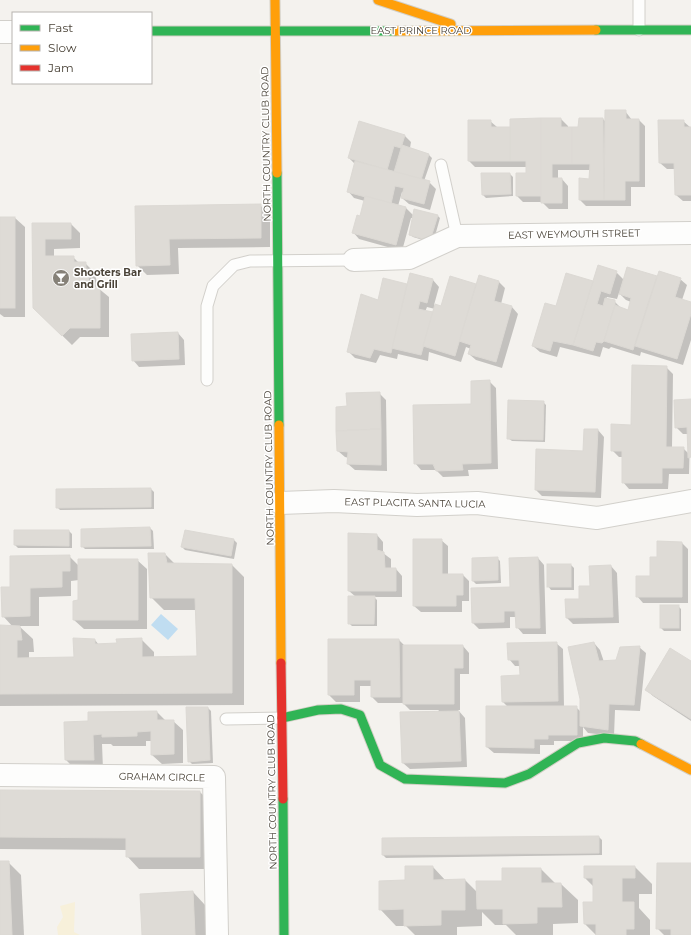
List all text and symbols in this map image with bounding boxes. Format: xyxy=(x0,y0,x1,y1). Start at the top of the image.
legend xyxy=(12,12,152,84)
text: Fast xyxy=(48,20,73,35)
street label: EAST PRINCE ROAD xyxy=(370,24,472,37)
text: Slow xyxy=(48,40,77,55)
text: Jam xyxy=(47,60,74,75)
street label: NORTH COUNTRY CLUB ROAD xyxy=(258,66,274,222)
street label: EAST WEYMOUTH STREET xyxy=(508,226,641,242)
place label: Shooters Bar and Grill xyxy=(74,266,142,291)
bar icon: Shooters Bar and Grill xyxy=(51,268,71,288)
street label: NORTH COUNTRY CLUB ROAD xyxy=(261,390,277,546)
street label: EAST PLACITA SANTA LUCIA xyxy=(344,495,487,511)
street label: NORTH COUNTRY CLUB ROAD xyxy=(264,714,280,870)
street label: GRAHAM CIRCLE xyxy=(119,770,206,784)

